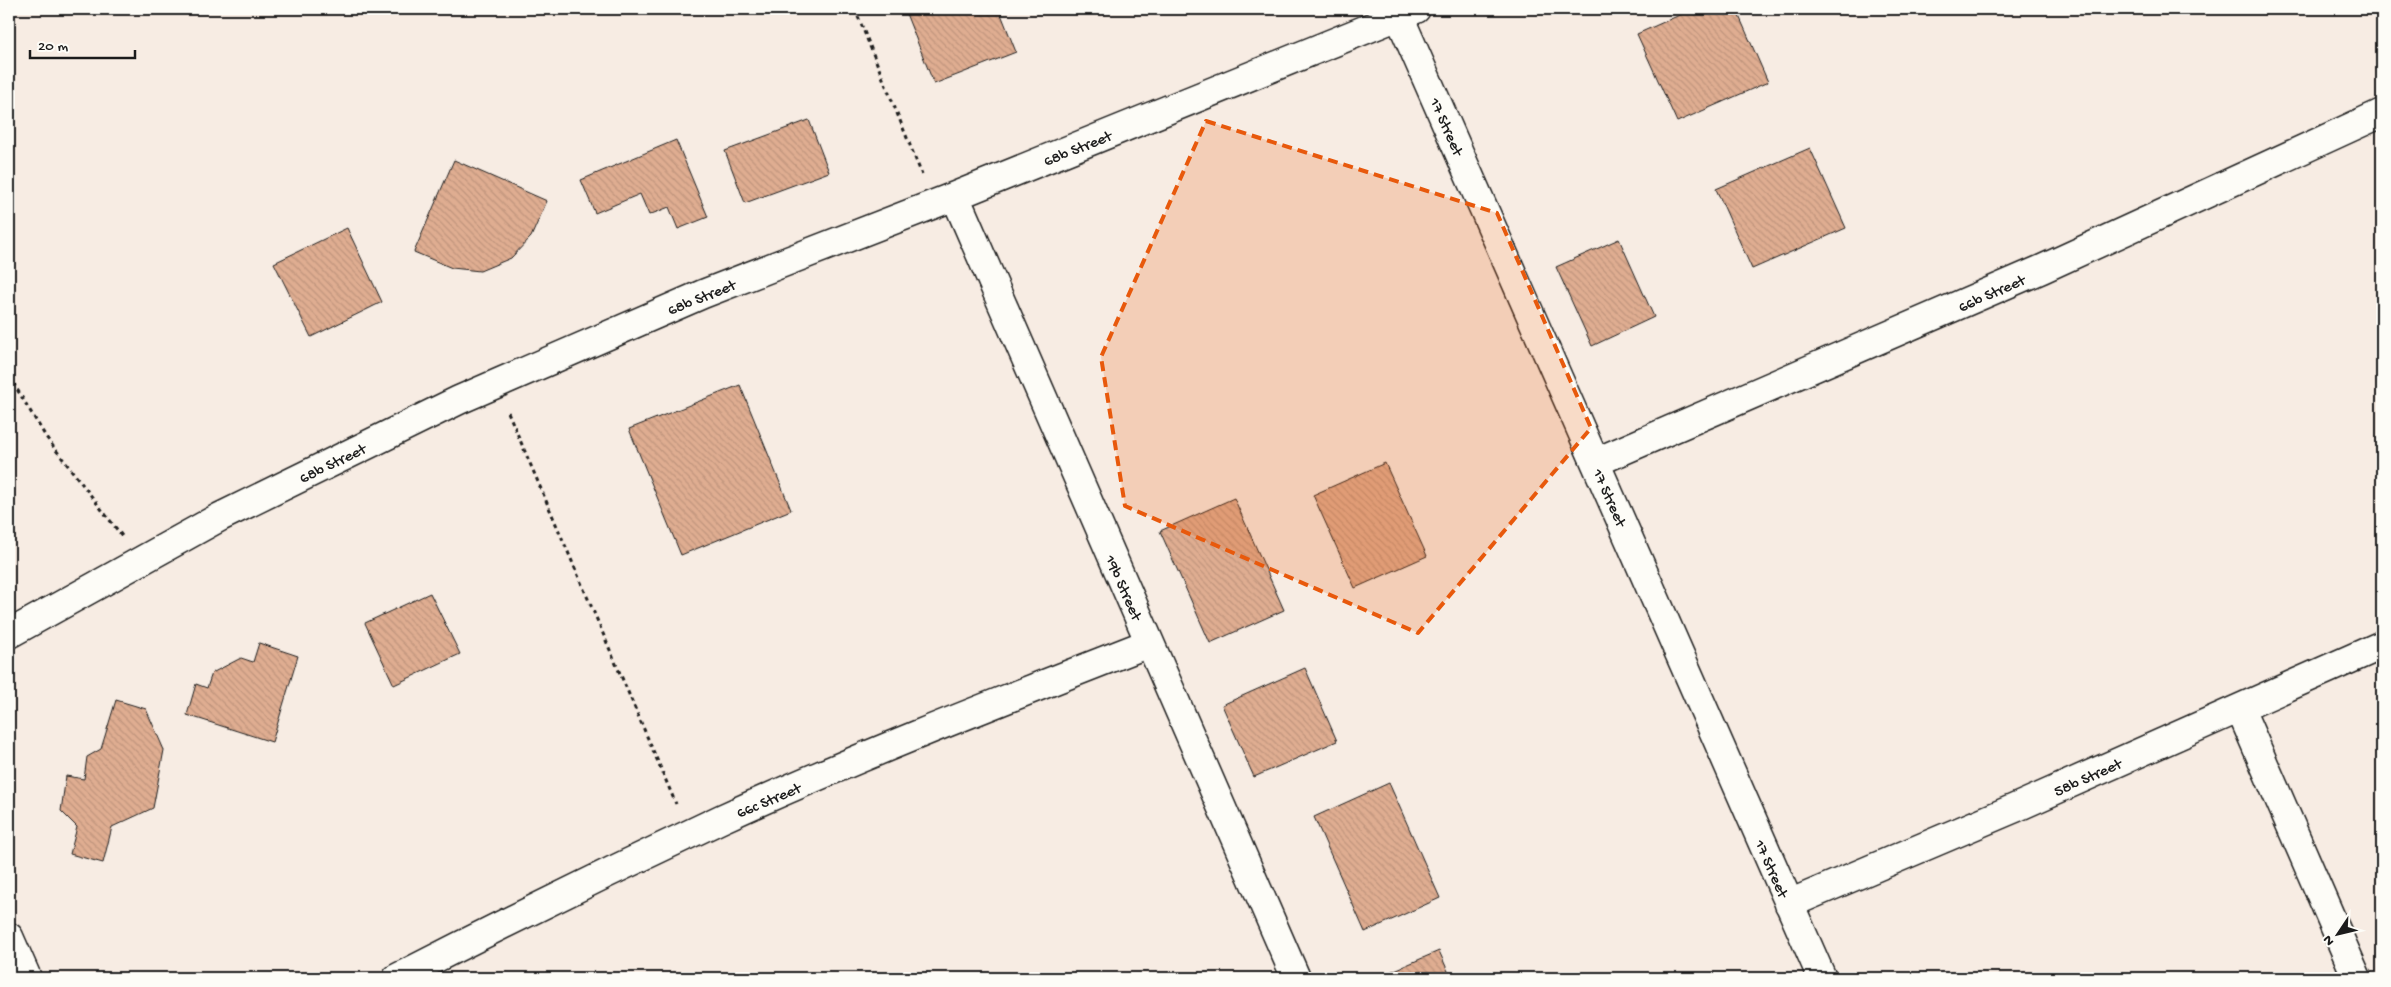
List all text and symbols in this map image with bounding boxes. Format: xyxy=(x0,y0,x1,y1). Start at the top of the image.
scale bar xyxy=(30,28,135,60)
text: 20 m xyxy=(38,38,68,56)
street label: 17 Street xyxy=(1423,95,1467,161)
street label: 68b Street xyxy=(1041,127,1117,172)
street label: 66b Street xyxy=(1956,271,2030,318)
street label: 68b Street xyxy=(665,276,741,321)
street label: 68b Street xyxy=(297,440,371,489)
street label: 17 Street xyxy=(1586,466,1630,532)
street label: 19b Street xyxy=(1099,552,1145,625)
street label: 58b Street xyxy=(2052,755,2127,803)
street label: 66c Street xyxy=(734,780,806,824)
street label: 17 Street xyxy=(1748,837,1792,903)
north arrow xyxy=(2314,910,2364,960)
text: N xyxy=(2320,931,2339,949)

